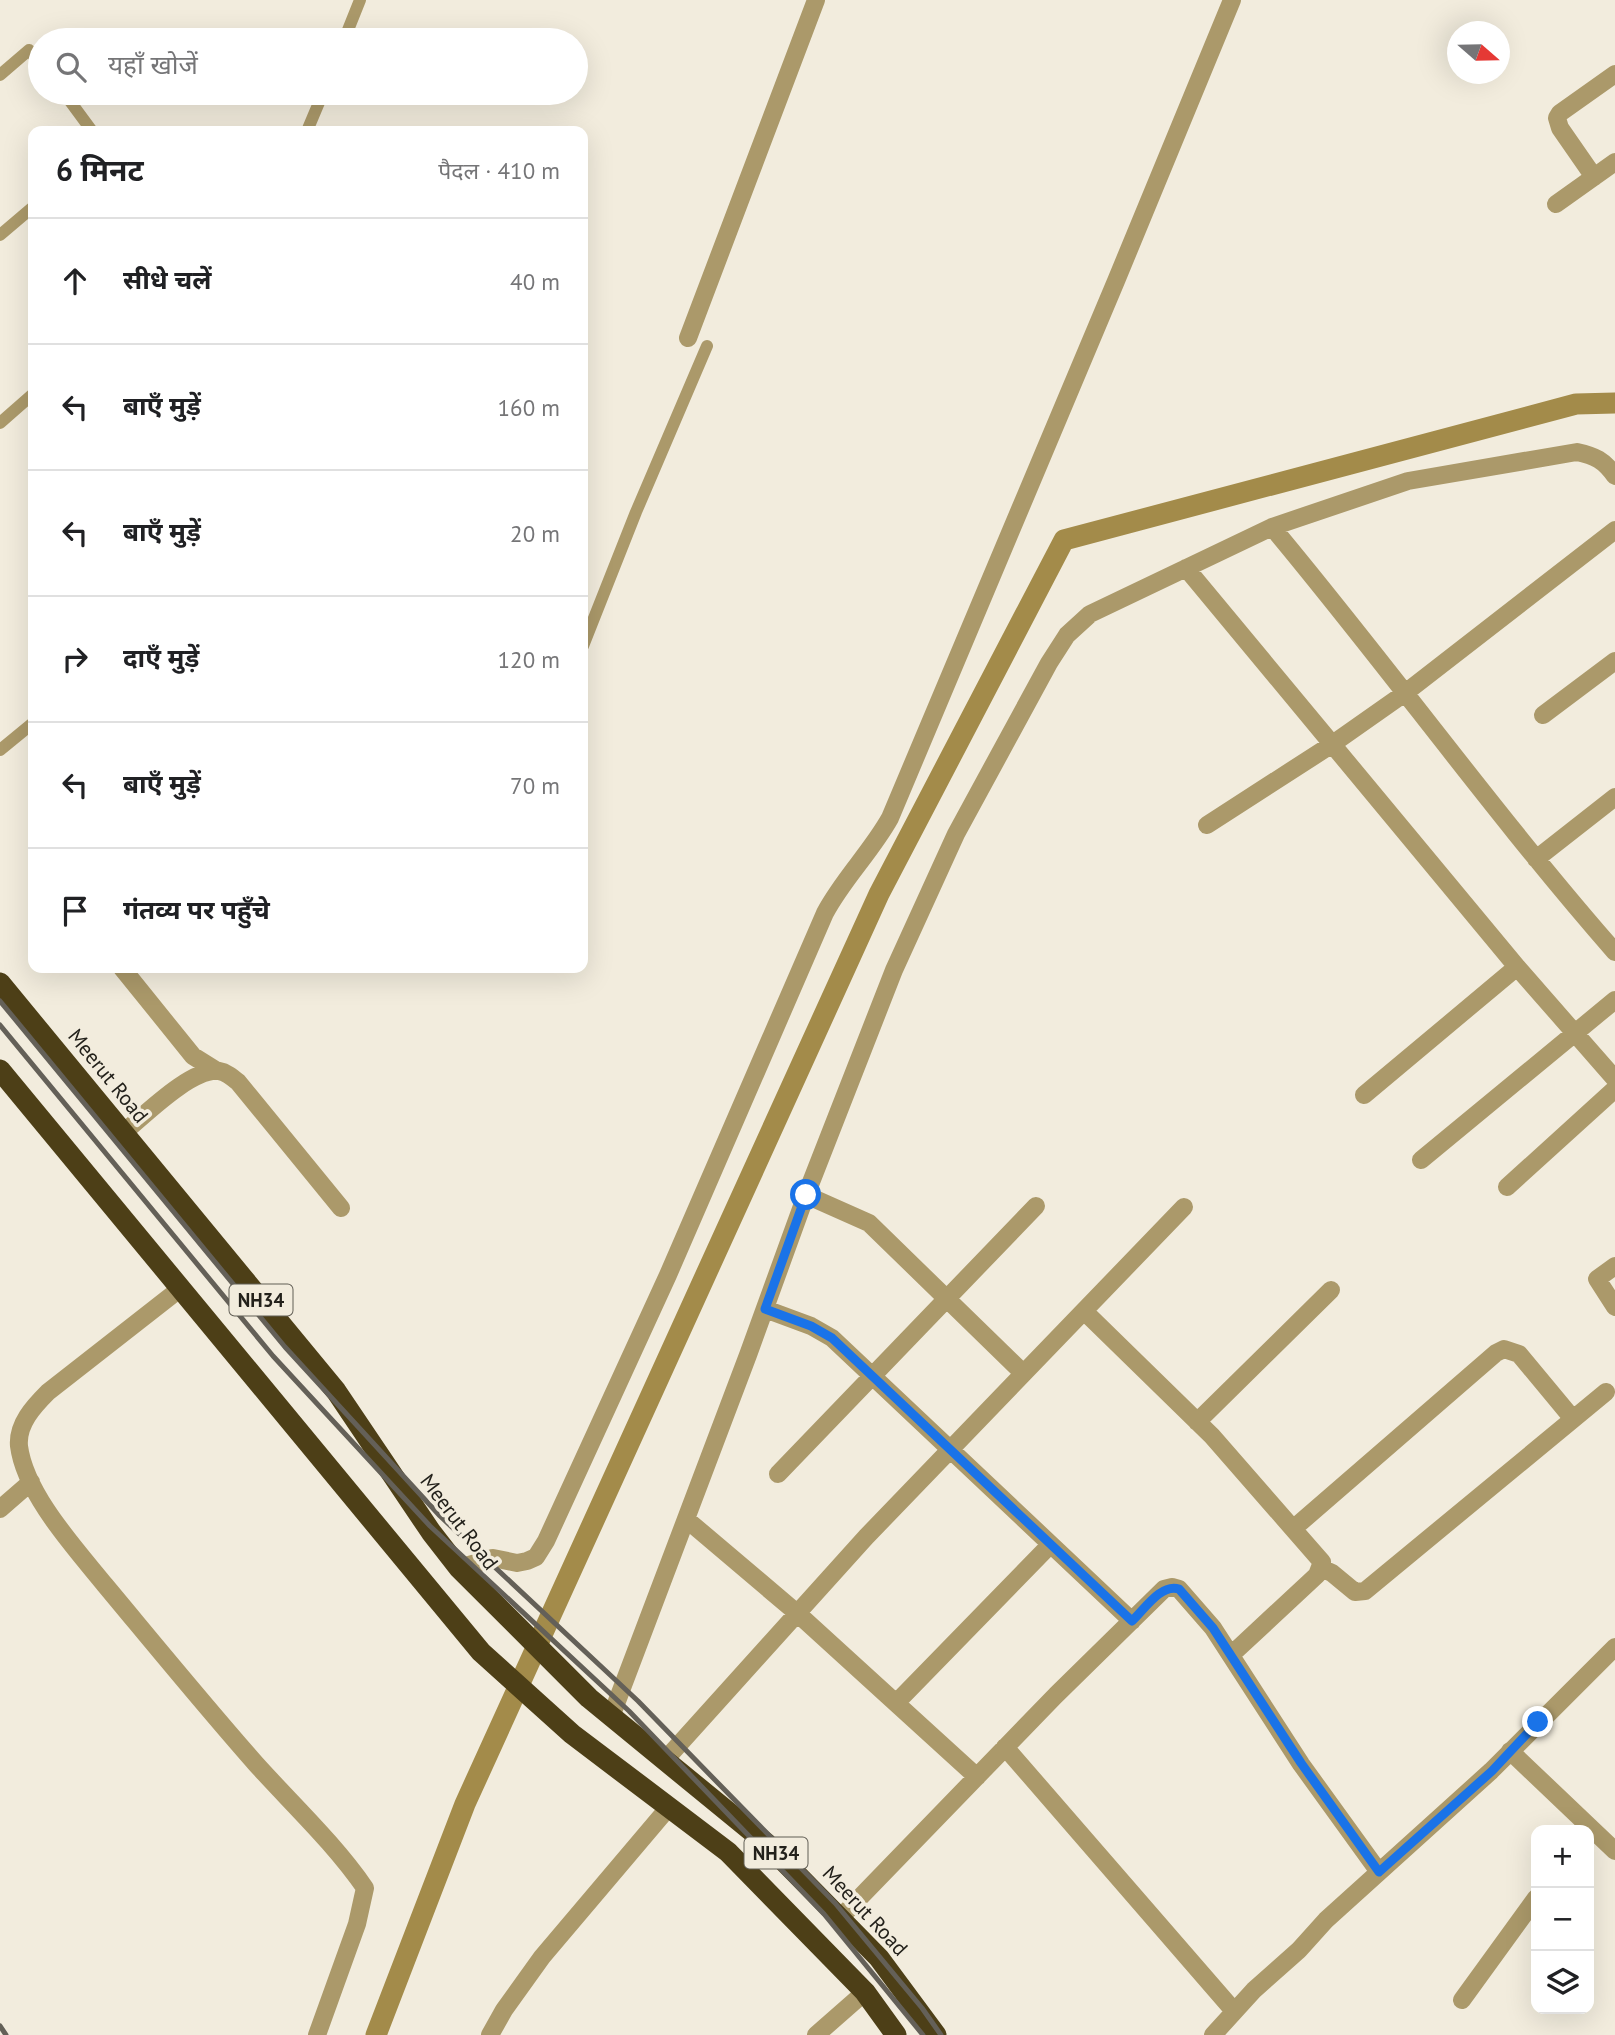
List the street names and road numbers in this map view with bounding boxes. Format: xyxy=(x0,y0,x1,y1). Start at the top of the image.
street label: Meerut Road xyxy=(62,1023,155,1128)
road number: NH34 xyxy=(230,1284,292,1316)
street label: Meerut Road xyxy=(415,1468,504,1575)
road number: NH34 xyxy=(744,1838,808,1868)
street label: Meerut Road xyxy=(817,1860,914,1961)

